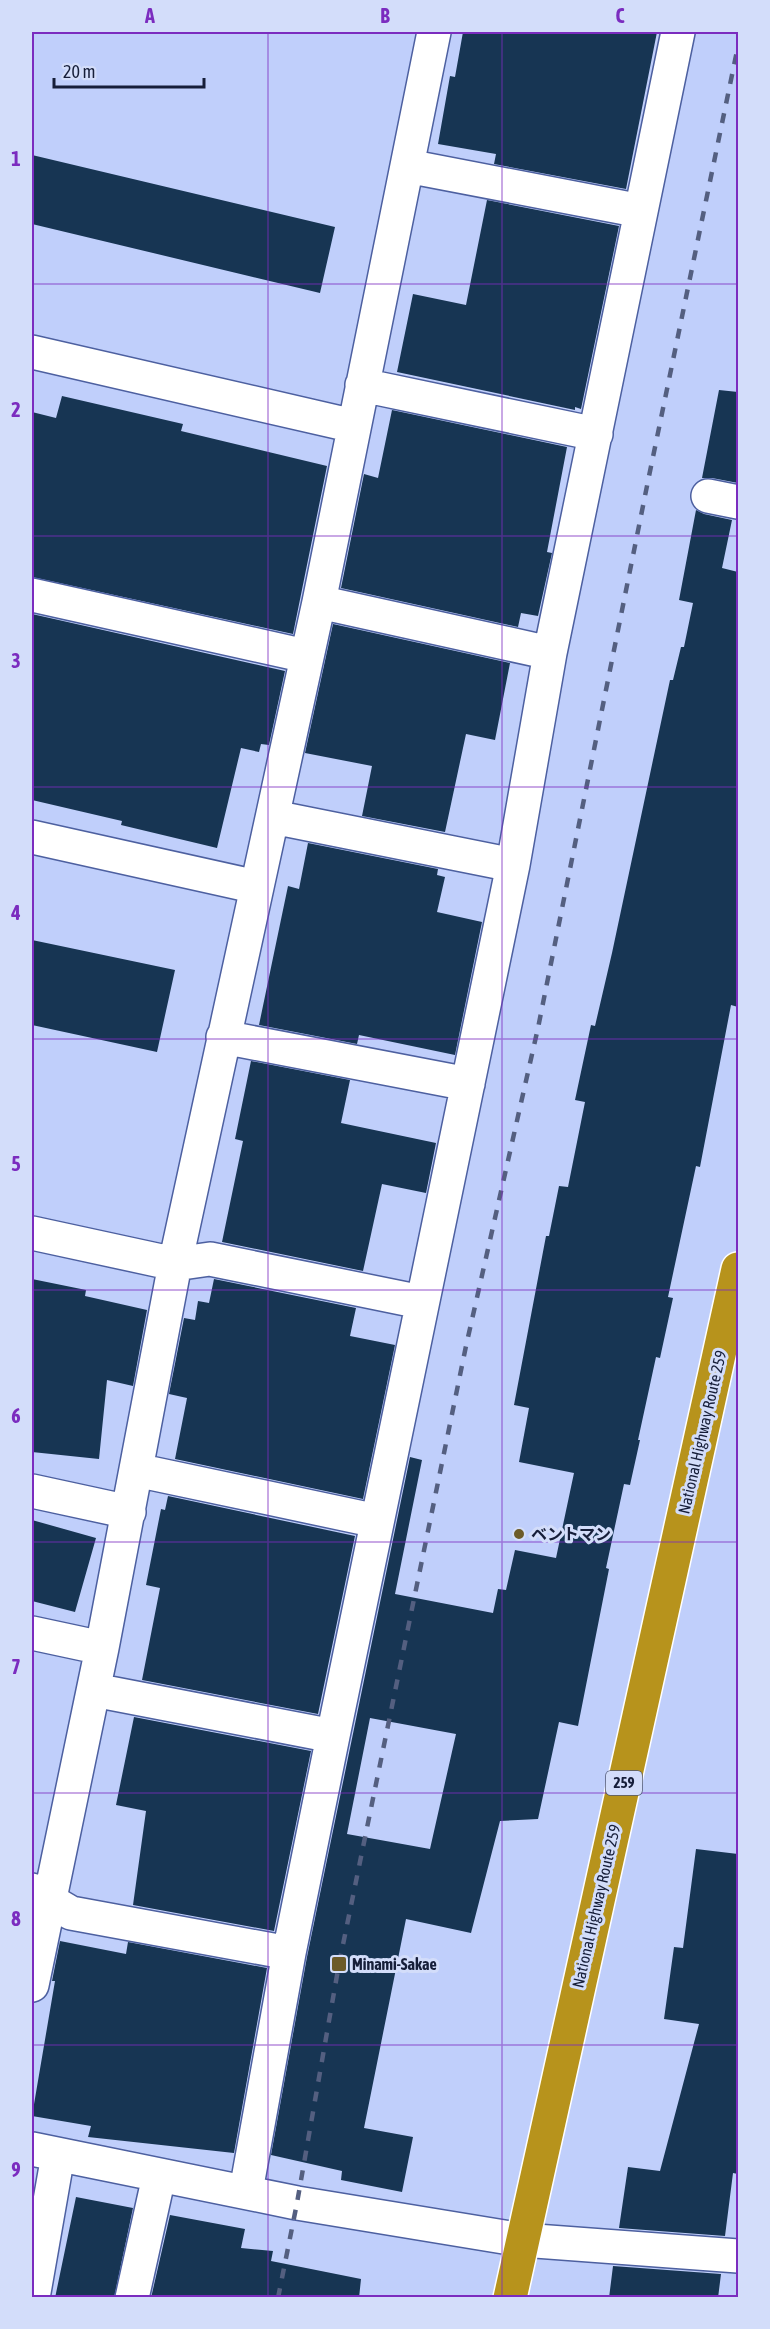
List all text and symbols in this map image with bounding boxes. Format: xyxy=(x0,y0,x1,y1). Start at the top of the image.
text: A xyxy=(144,4,155,27)
text: B xyxy=(380,4,390,27)
text: C xyxy=(616,4,625,27)
scale bar xyxy=(54,51,204,89)
text: 20 m xyxy=(63,61,95,82)
text: 1 xyxy=(11,147,21,170)
text: 2 xyxy=(11,398,21,421)
text: 3 xyxy=(11,649,21,672)
text: 4 xyxy=(10,901,21,924)
text: 5 xyxy=(11,1152,21,1175)
street label: National Highway Route 259 xyxy=(674,1348,731,1516)
text: 6 xyxy=(11,1404,21,1427)
place label: ベントマン xyxy=(531,1525,611,1543)
marker: ベントマン xyxy=(512,1527,526,1541)
text: 7 xyxy=(11,1655,21,1678)
road number: 259 xyxy=(606,1771,642,1795)
street label: National Highway Route 259 xyxy=(568,1822,625,1990)
text: 8 xyxy=(11,1907,21,1930)
marker: Minami-Sakae xyxy=(330,1955,348,1973)
place label: Minami-Sakae xyxy=(352,1955,437,1973)
text: 9 xyxy=(11,2158,21,2181)

